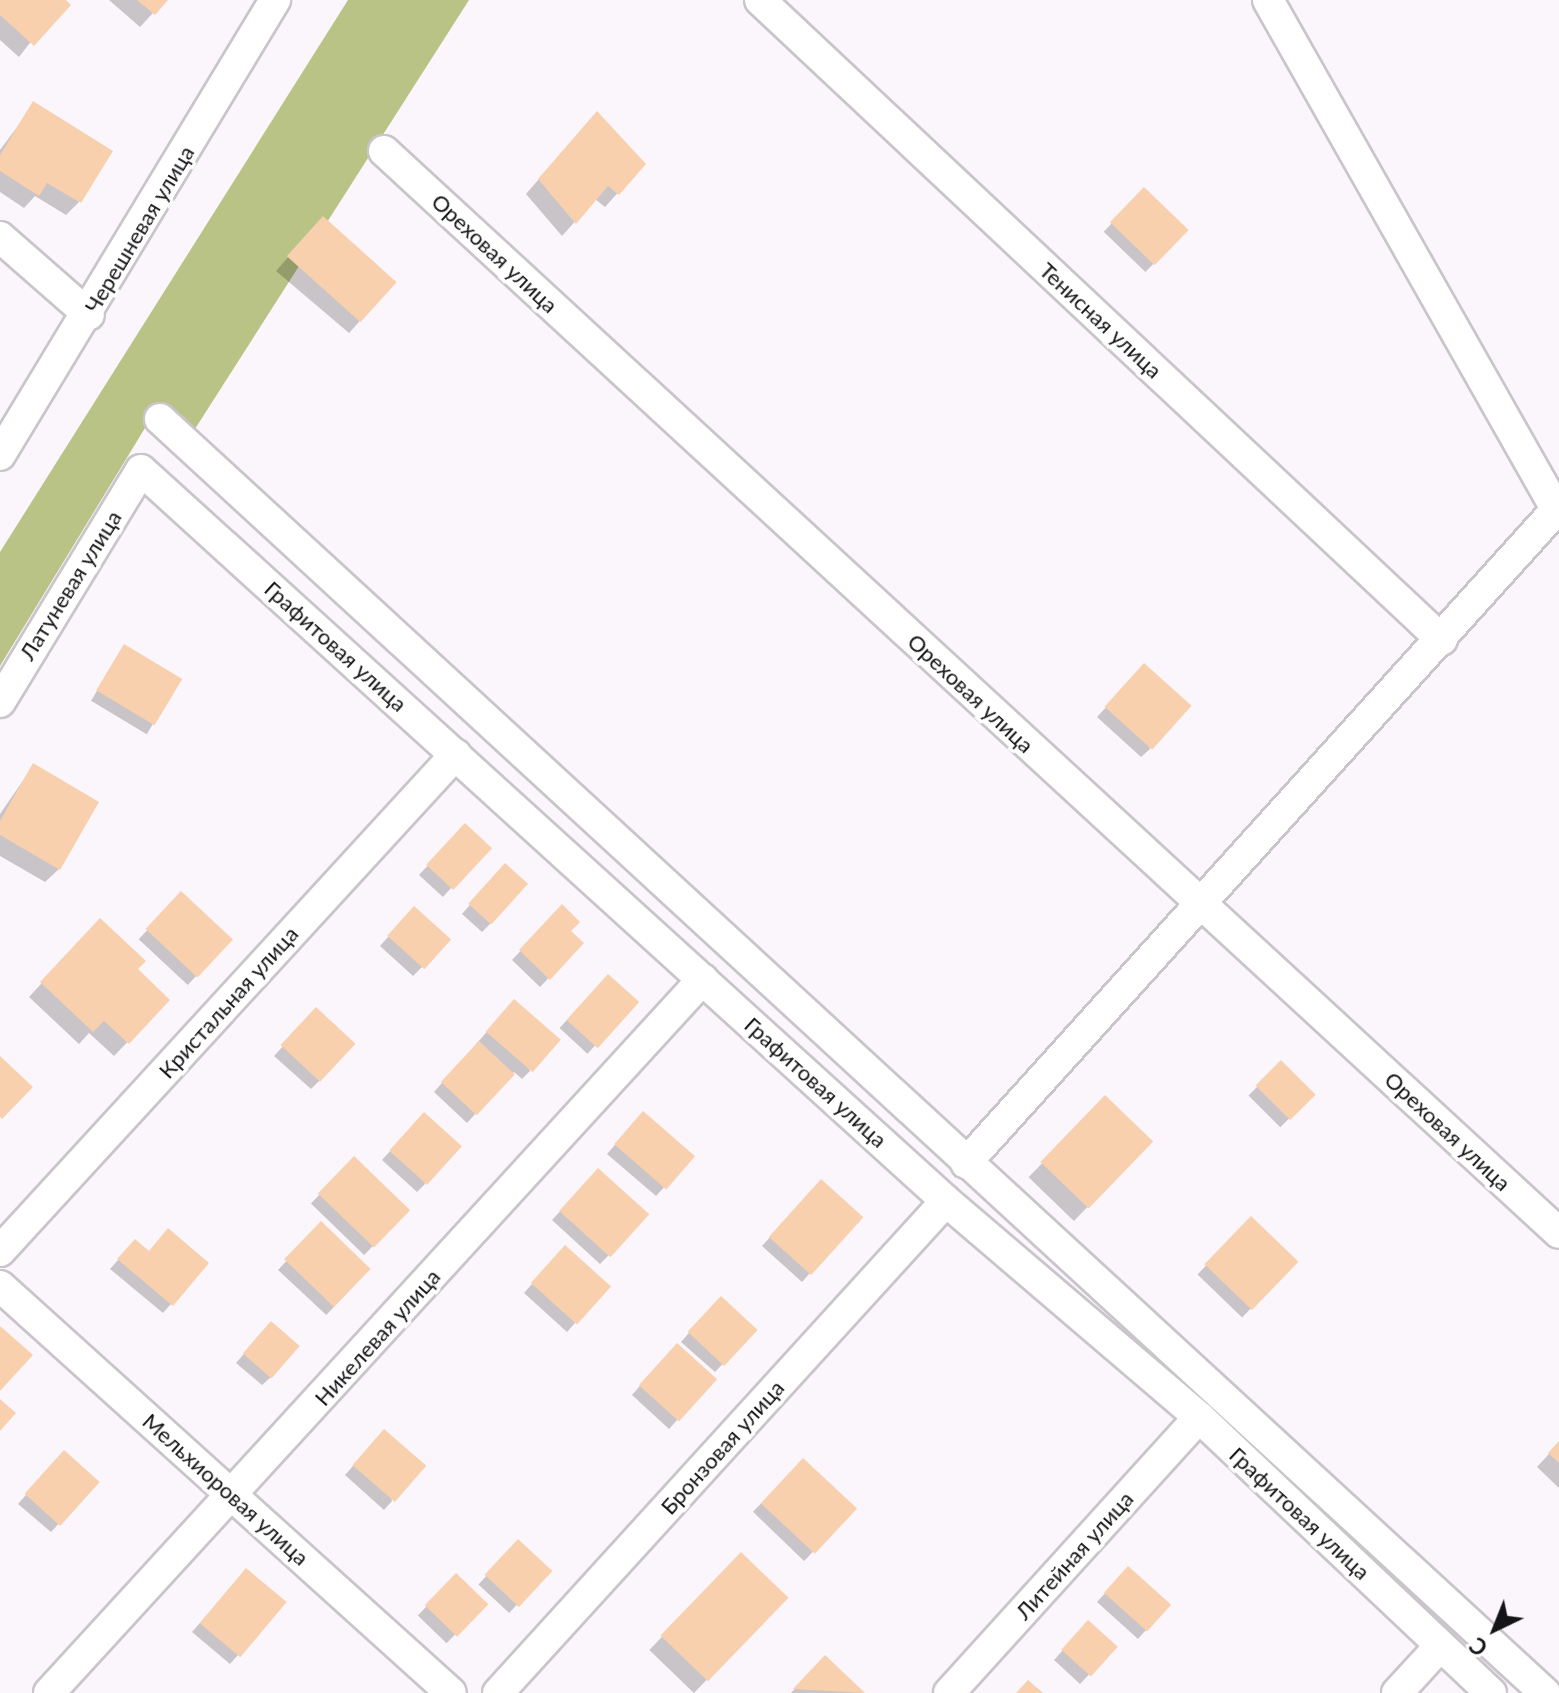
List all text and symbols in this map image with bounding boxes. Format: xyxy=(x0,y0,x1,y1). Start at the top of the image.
street label: Черешневая улица xyxy=(79,141,199,317)
street label: Ореховая улица xyxy=(427,188,563,318)
street label: Тенисная улица xyxy=(1034,257,1168,383)
street label: Латуневая улица xyxy=(13,505,127,665)
street label: Графитовая улица xyxy=(259,575,413,717)
street label: Ореховая улица xyxy=(903,628,1039,758)
street label: Кристальная улица xyxy=(153,921,303,1083)
street label: Графитовая улица xyxy=(739,1011,893,1153)
street label: Ореховая улица xyxy=(1380,1066,1516,1196)
street label: Никелевая улица xyxy=(309,1263,445,1411)
street label: Бронзовая улица xyxy=(655,1374,789,1520)
street label: Мельхиоровая улица xyxy=(138,1408,314,1570)
street label: Графитовая улица xyxy=(1224,1441,1376,1585)
street label: Литейная улица xyxy=(1010,1485,1138,1625)
north arrow xyxy=(1455,1589,1535,1669)
text: С xyxy=(1464,1632,1493,1662)

